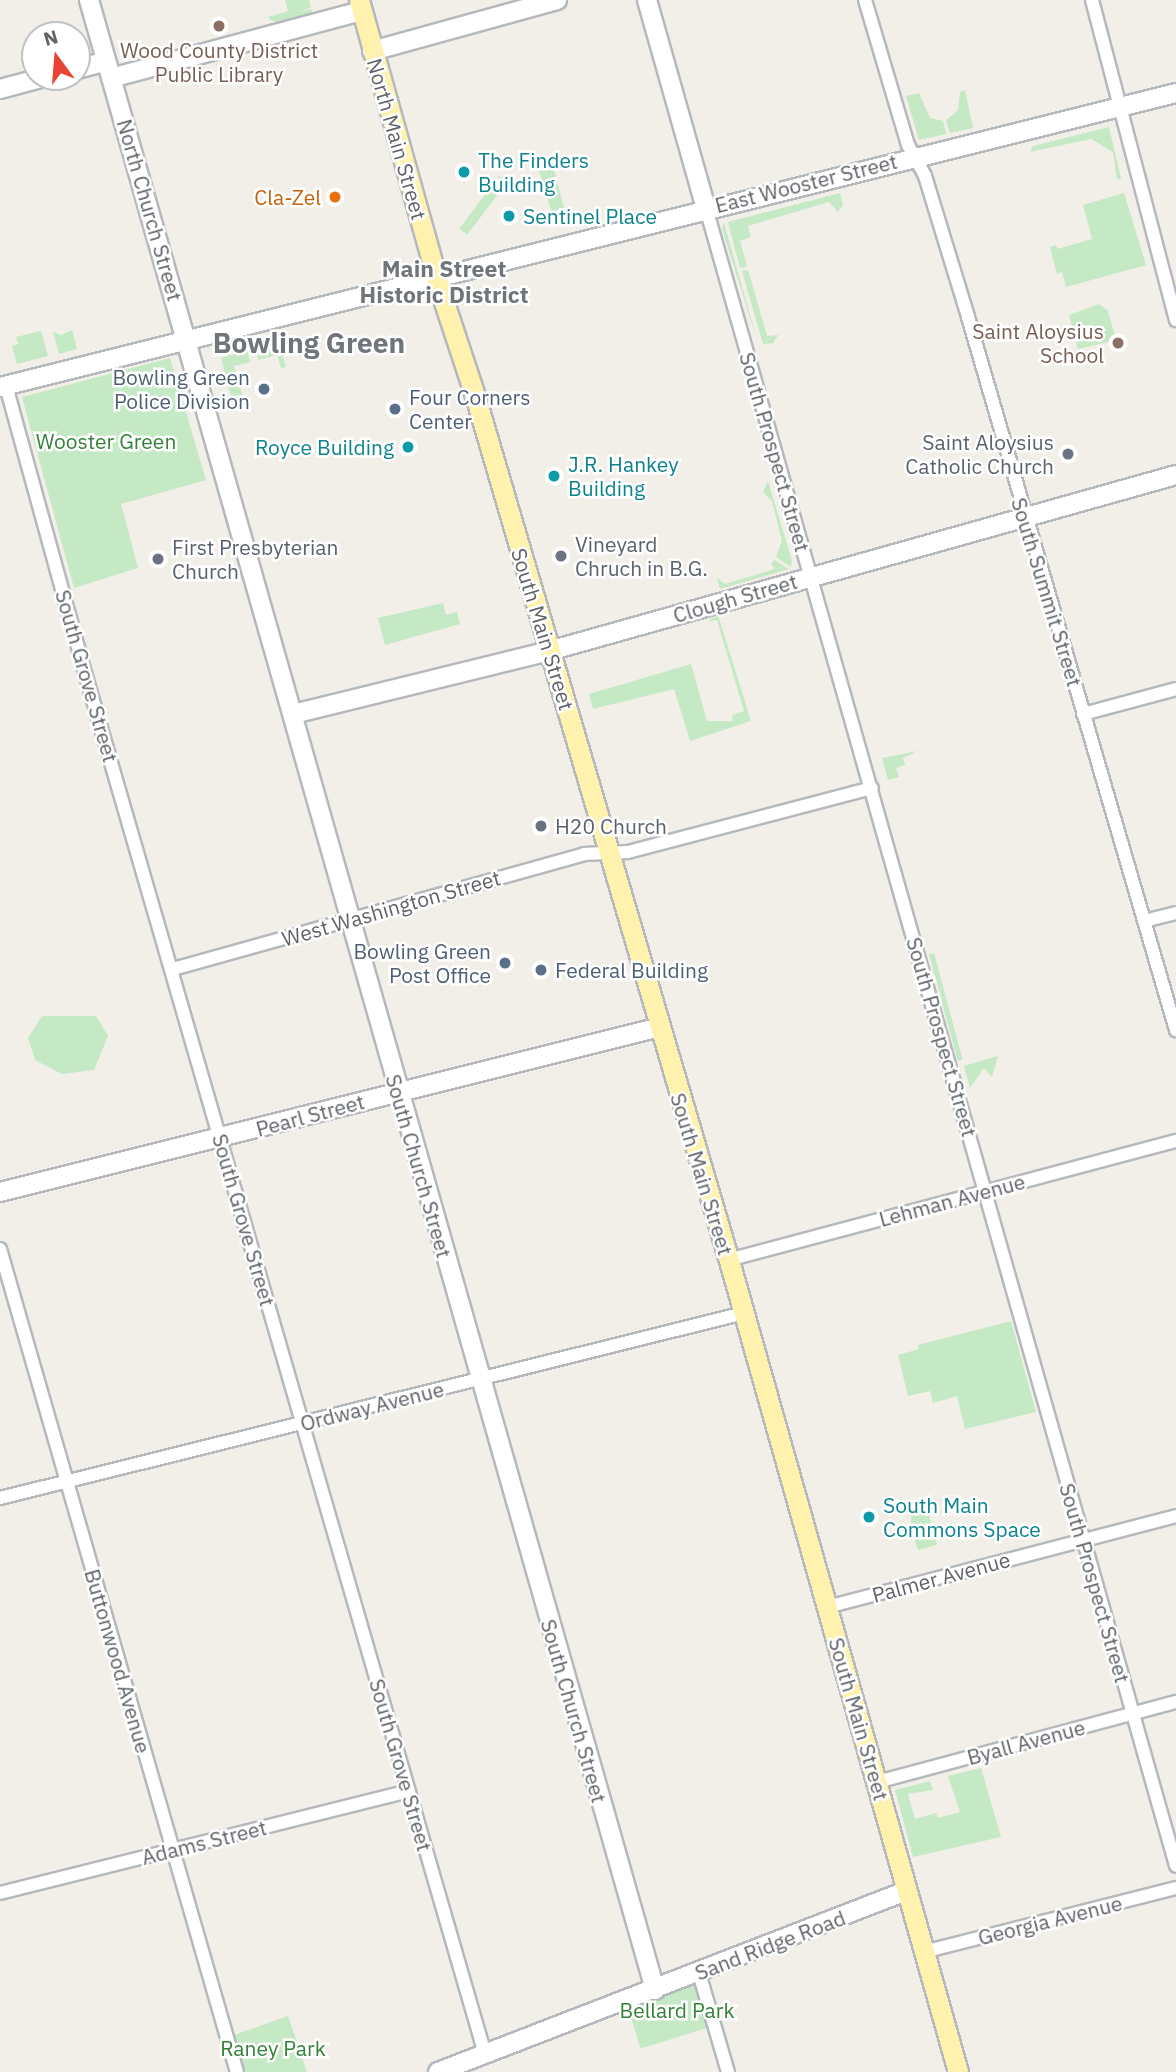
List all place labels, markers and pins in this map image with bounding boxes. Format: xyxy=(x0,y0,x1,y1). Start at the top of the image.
marker: Wood County District Public Library xyxy=(211,18,227,34)
place label: Wood County District Public Library xyxy=(120,37,318,87)
place label: The Finders Building xyxy=(478,147,589,197)
marker: The Finders Building xyxy=(456,164,472,180)
place label: Cla-Zel xyxy=(254,184,321,210)
marker: Cla-Zel xyxy=(327,189,343,205)
place label: Sentinel Place xyxy=(523,203,657,229)
marker: Sentinel Place xyxy=(501,208,517,224)
place label: Saint Aloysius School xyxy=(972,318,1104,368)
marker: Saint Aloysius School xyxy=(1110,335,1126,351)
place label: Bowling Green Police Division xyxy=(112,364,250,414)
marker: Bowling Green Police Division xyxy=(256,381,272,397)
place label: Four Corners Center xyxy=(409,384,530,434)
marker: Four Corners Center xyxy=(387,401,403,417)
place label: Saint Aloysius Catholic Church xyxy=(905,429,1054,479)
place label: Royce Building xyxy=(255,434,394,460)
marker: Royce Building xyxy=(400,439,416,455)
marker: Saint Aloysius Catholic Church xyxy=(1060,446,1076,462)
place label: J.R. Hankey Building xyxy=(568,451,679,501)
marker: J.R. Hankey Building xyxy=(546,468,562,484)
place label: Vineyard Chruch in B.G. xyxy=(575,531,708,581)
place label: First Presbyterian Church xyxy=(172,534,338,584)
marker: Vineyard Chruch in B.G. xyxy=(553,548,569,564)
marker: First Presbyterian Church xyxy=(150,551,166,567)
place label: H20 Church xyxy=(555,813,667,839)
marker: H20 Church xyxy=(533,818,549,834)
place label: Bowling Green Post Office xyxy=(353,938,491,988)
marker: Bowling Green Post Office xyxy=(497,955,513,971)
place label: Federal Building xyxy=(555,957,708,983)
marker: Federal Building xyxy=(533,962,549,978)
place label: South Main Commons Space xyxy=(883,1492,1041,1542)
marker: South Main Commons Space xyxy=(861,1509,877,1525)

